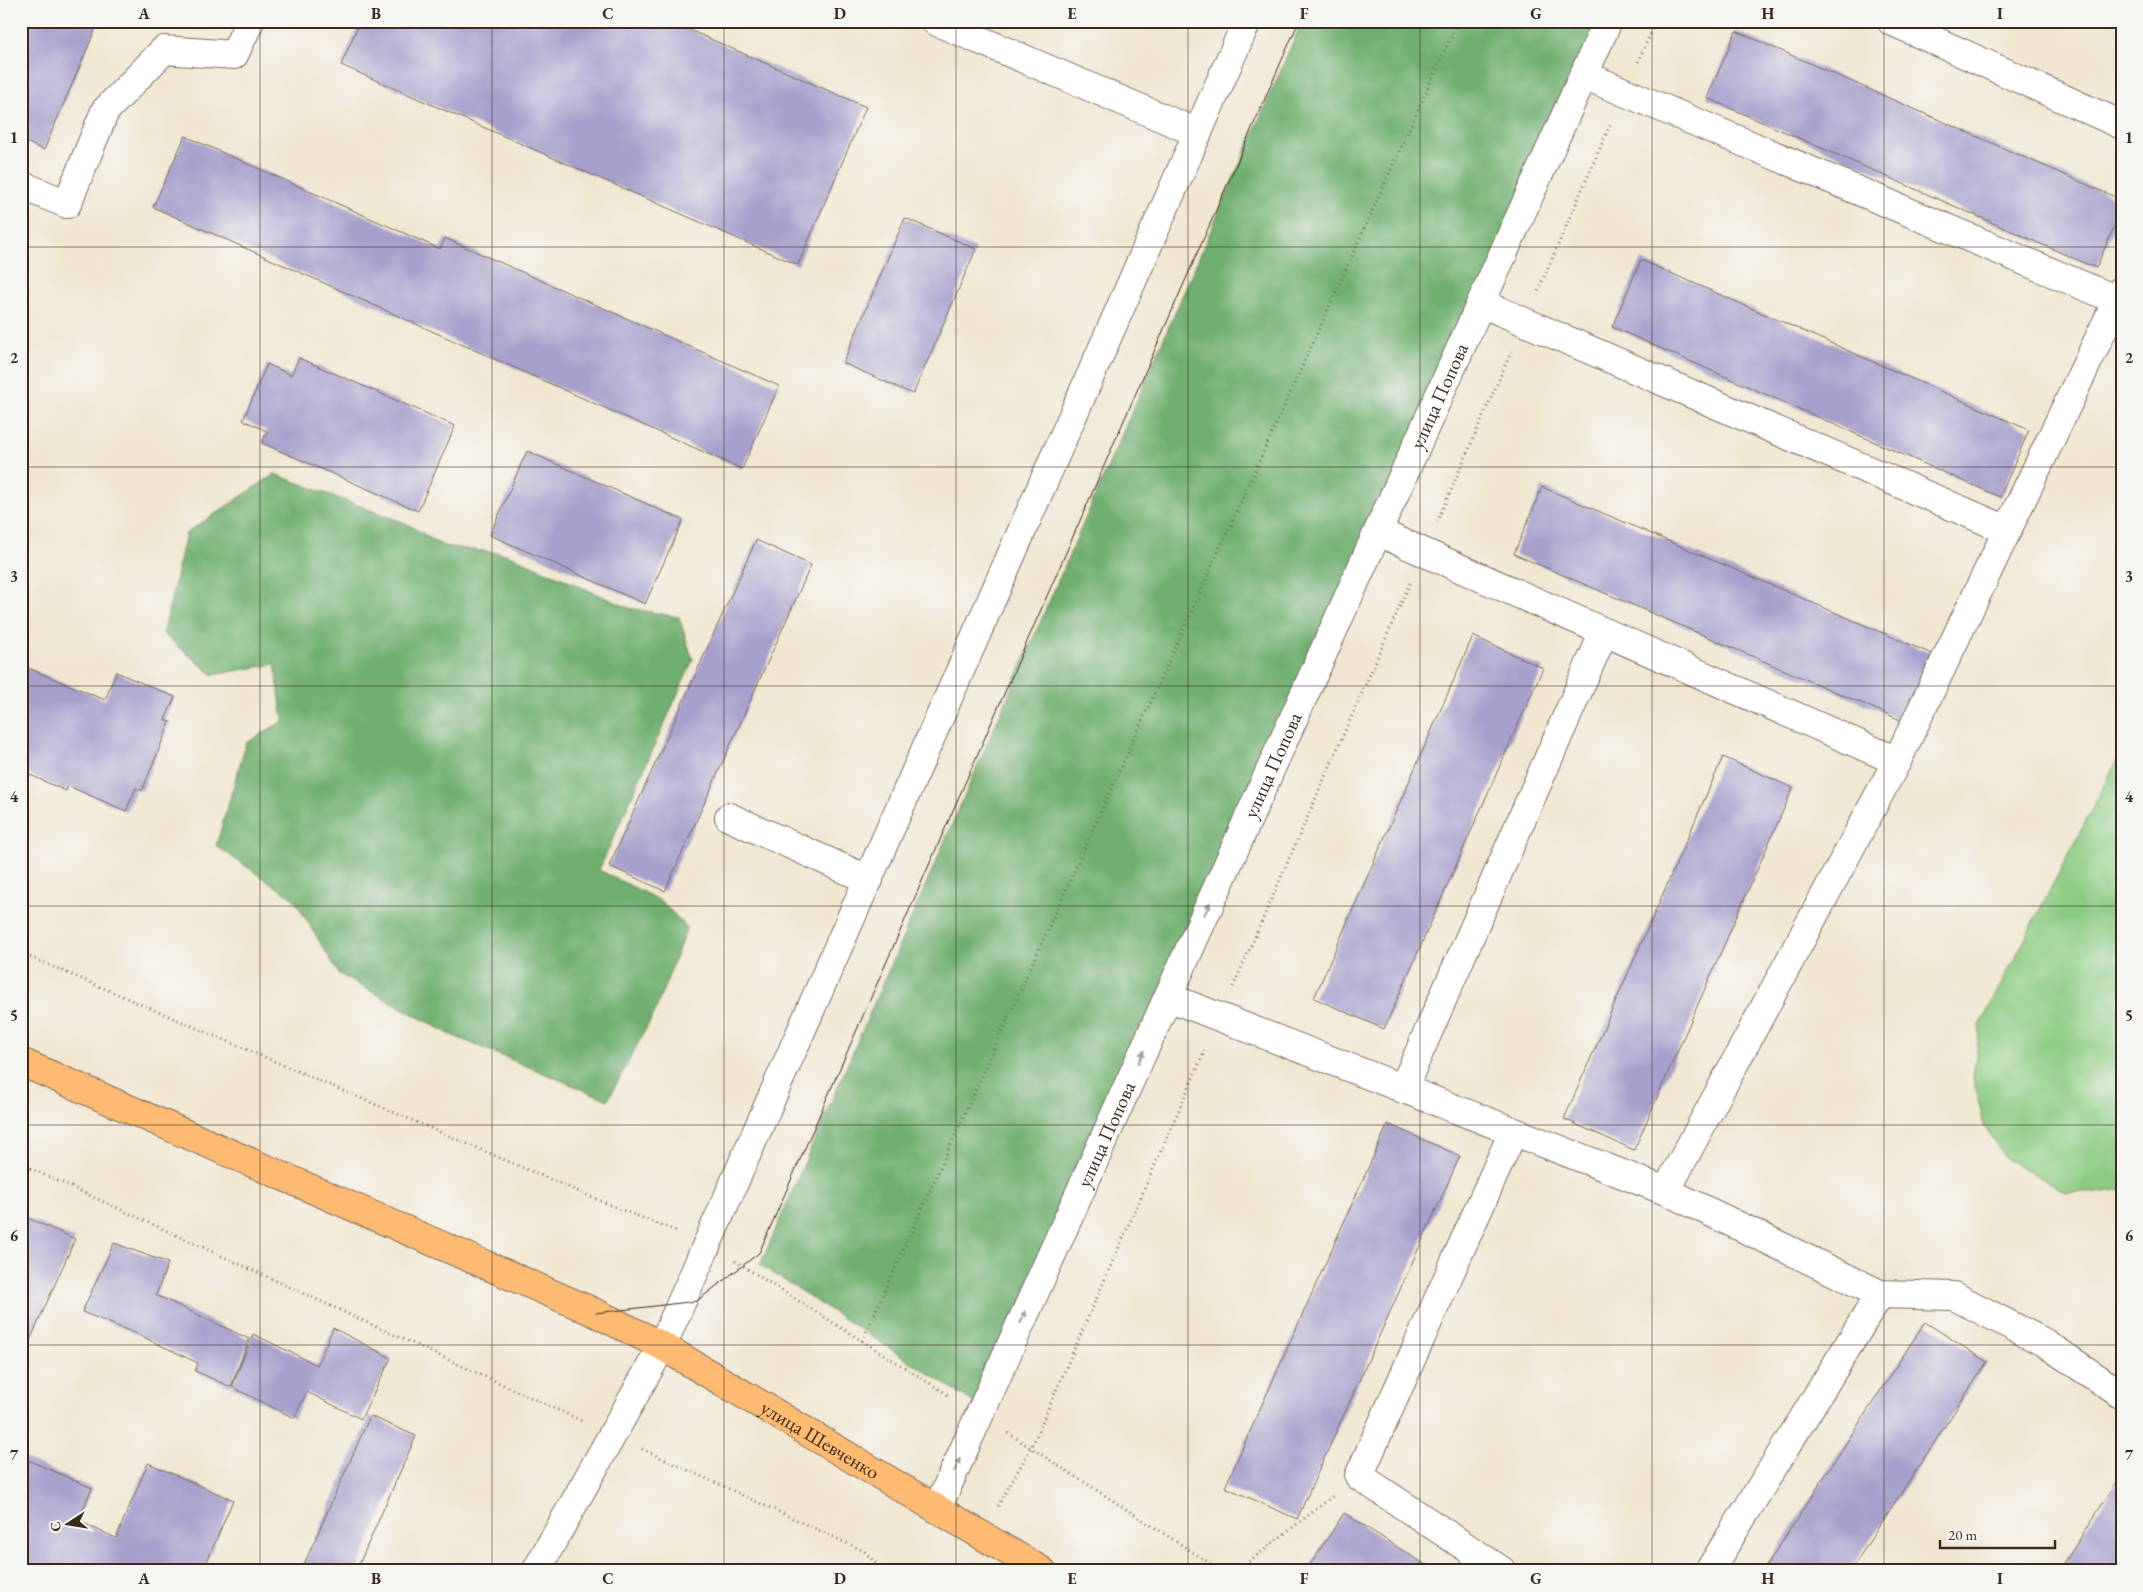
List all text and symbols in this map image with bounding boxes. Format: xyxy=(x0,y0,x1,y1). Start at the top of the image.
text: A xyxy=(137,3,150,24)
text: B xyxy=(371,3,381,24)
text: C xyxy=(602,3,614,24)
text: D xyxy=(834,3,846,24)
text: E xyxy=(1067,3,1077,24)
text: F xyxy=(1300,3,1309,24)
text: G xyxy=(1530,3,1542,24)
text: H xyxy=(1762,3,1775,24)
text: I xyxy=(1997,3,2003,24)
text: 1 xyxy=(10,127,18,148)
text: 1 xyxy=(2125,127,2133,148)
street label: улица Попова xyxy=(1404,339,1474,453)
text: 2 xyxy=(10,347,19,368)
text: 2 xyxy=(2125,347,2134,368)
text: 3 xyxy=(10,566,18,587)
text: 3 xyxy=(2125,566,2133,587)
street label: улица Попова xyxy=(1237,708,1308,822)
text: 4 xyxy=(10,786,19,807)
text: 4 xyxy=(2125,786,2134,807)
one-way arrow xyxy=(1204,902,1212,916)
text: 5 xyxy=(10,1005,18,1026)
text: 5 xyxy=(2125,1005,2133,1026)
one-way arrow xyxy=(1137,1050,1145,1064)
street label: улица Попова xyxy=(1071,1077,1141,1191)
text: 6 xyxy=(10,1225,19,1246)
text: 6 xyxy=(2125,1225,2134,1246)
one-way arrow xyxy=(1020,1310,1028,1324)
street label: улица Шевченко xyxy=(756,1394,884,1485)
text: 7 xyxy=(10,1444,19,1465)
text: 7 xyxy=(2125,1444,2134,1465)
one-way arrow xyxy=(953,1458,961,1472)
north arrow xyxy=(42,1500,92,1550)
scale bar xyxy=(1940,1517,2056,1549)
text: С xyxy=(45,1520,65,1533)
text: 20 m xyxy=(1948,1525,1977,1544)
text: A xyxy=(137,1568,150,1589)
text: B xyxy=(371,1568,381,1589)
text: C xyxy=(602,1568,614,1589)
text: D xyxy=(834,1568,846,1589)
text: E xyxy=(1067,1568,1077,1589)
text: F xyxy=(1300,1568,1309,1589)
text: G xyxy=(1530,1568,1542,1589)
text: H xyxy=(1762,1568,1775,1589)
text: I xyxy=(1997,1568,2003,1589)

